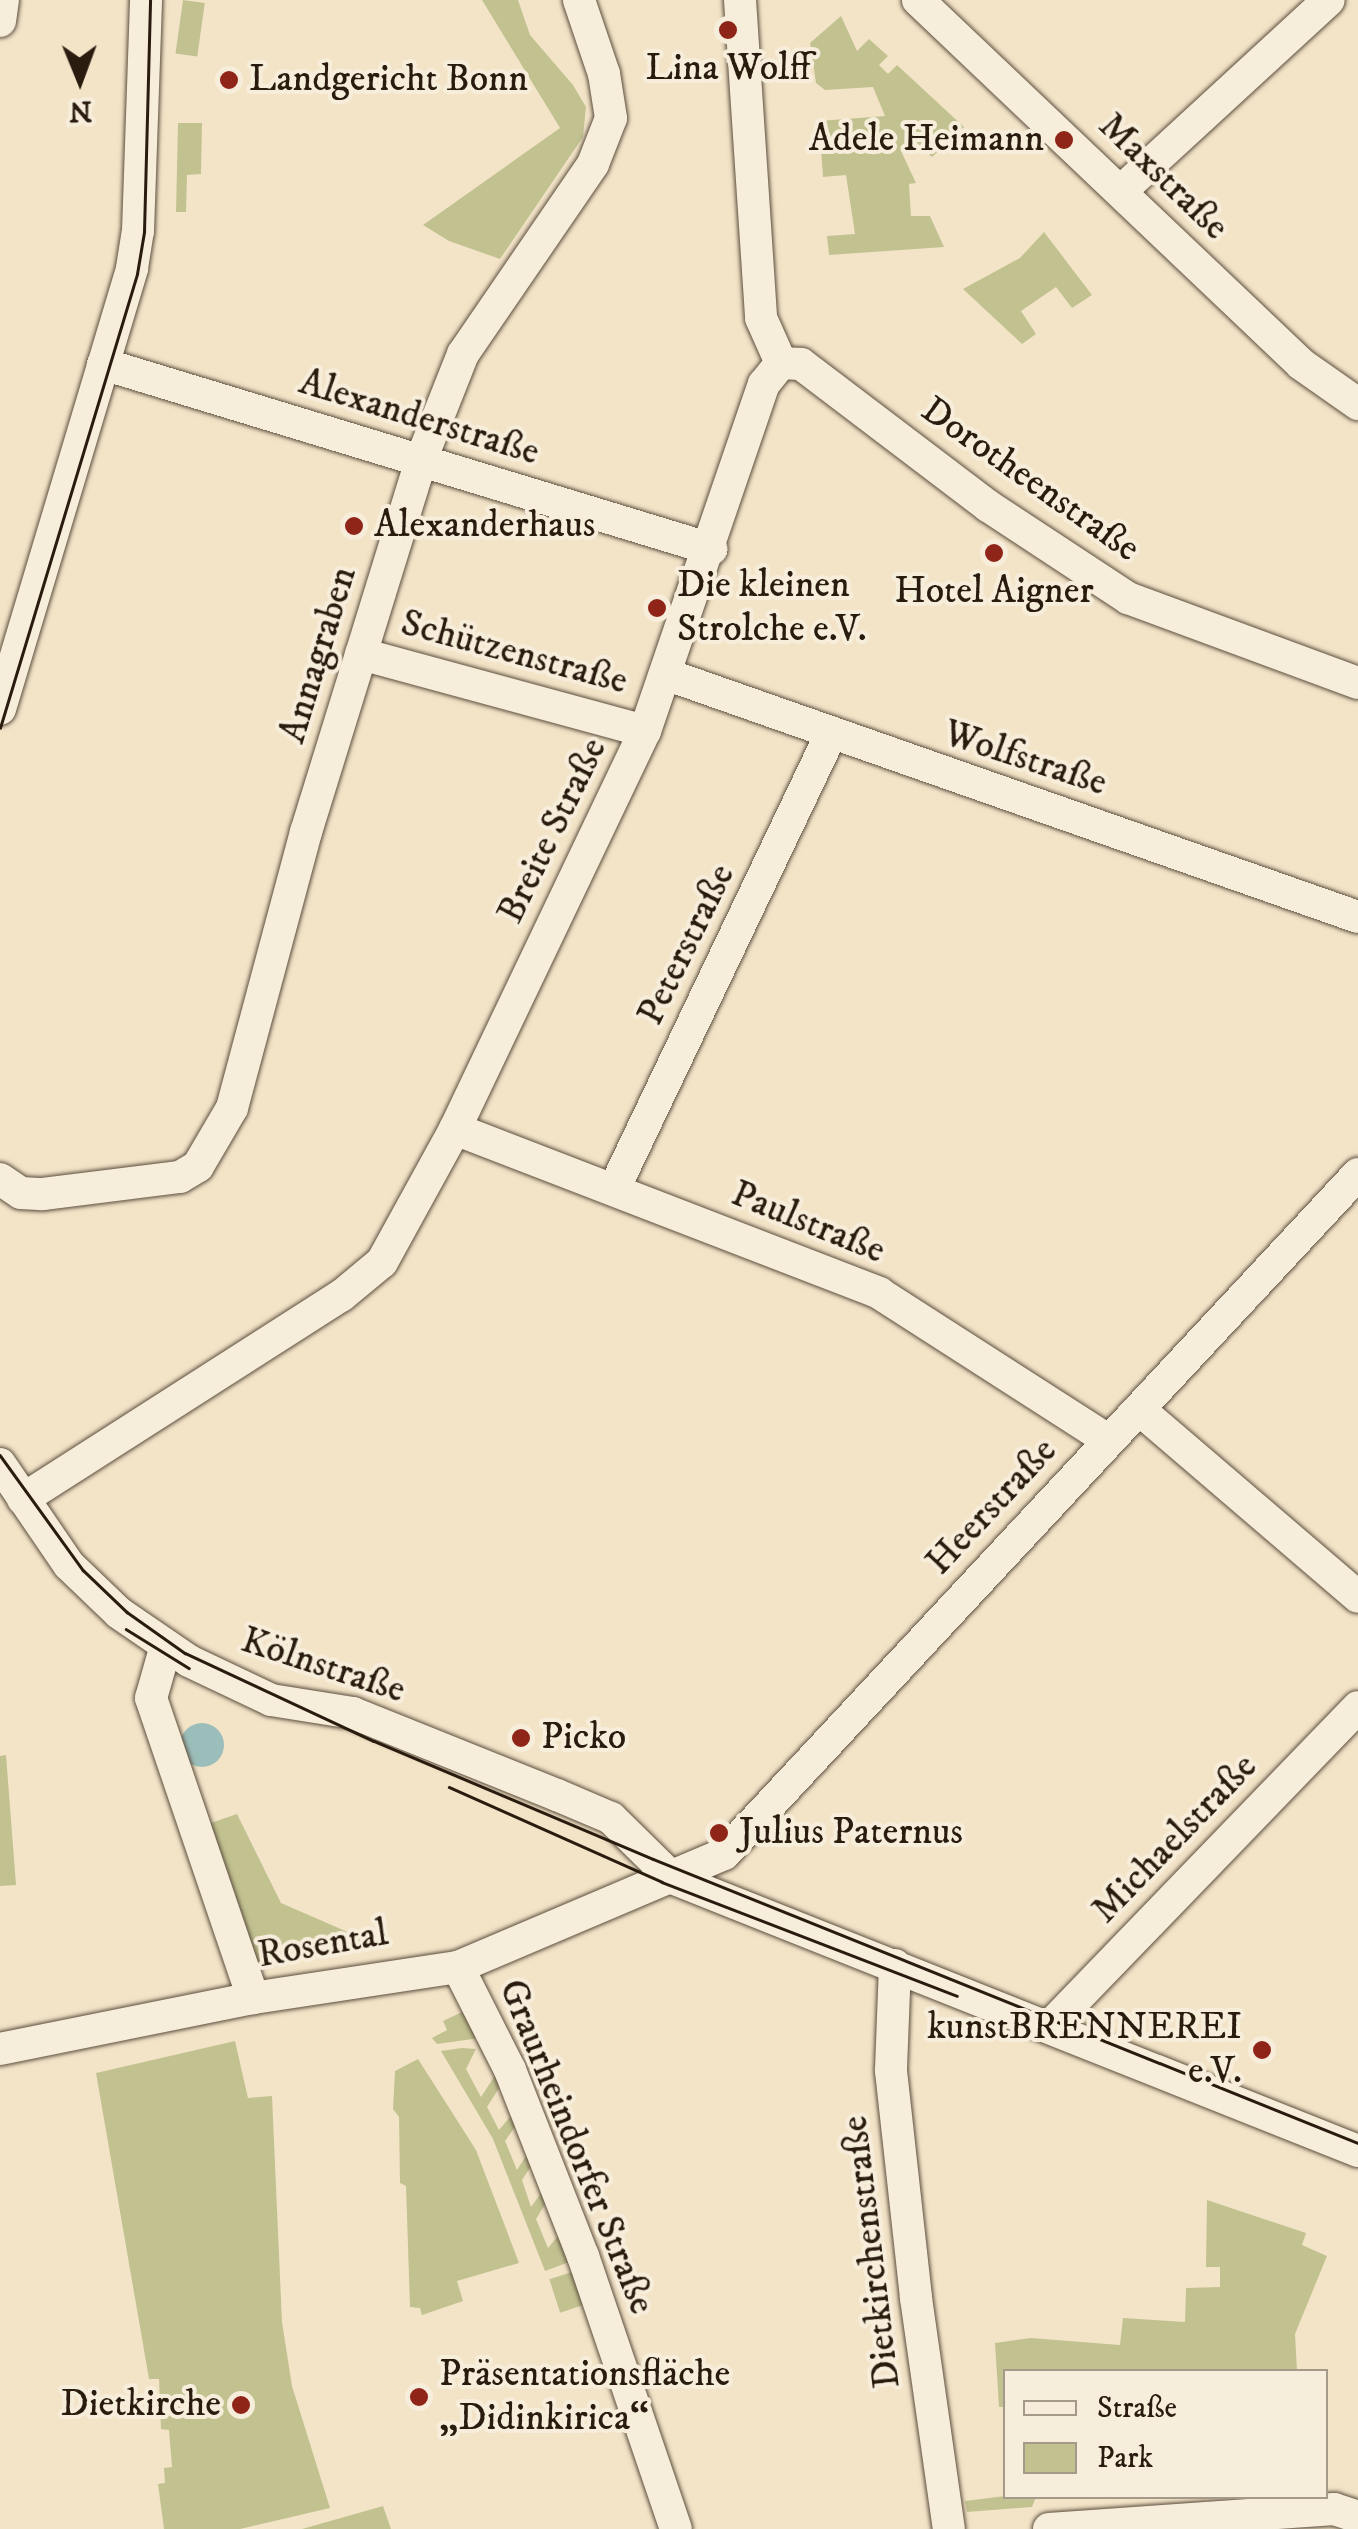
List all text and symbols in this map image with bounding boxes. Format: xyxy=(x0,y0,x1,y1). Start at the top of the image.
marker: Lina Wolff xyxy=(717,19,739,41)
north arrow xyxy=(30,30,130,130)
place label: Lina Wolff xyxy=(645,46,811,92)
place label: Landgericht Bonn xyxy=(249,57,528,103)
marker: Landgericht Bonn xyxy=(218,69,240,91)
text: N xyxy=(69,93,92,128)
street label: Maxstraße xyxy=(1088,104,1238,250)
place label: Adele Heimann xyxy=(809,117,1044,163)
marker: Adele Heimann xyxy=(1053,129,1075,151)
street label: Alexanderstraße xyxy=(294,360,544,476)
street label: Dorotheenstraße xyxy=(912,388,1148,572)
place label: Alexanderhaus xyxy=(374,503,596,549)
marker: Alexanderhaus xyxy=(343,515,365,537)
marker: Hotel Aigner xyxy=(983,542,1005,564)
street label: Annagraben xyxy=(271,561,367,749)
place label: Die kleinen Strolche e.V. xyxy=(677,563,867,652)
place label: Hotel Aigner xyxy=(894,569,1094,615)
marker: Die kleinen Strolche e.V. xyxy=(646,597,668,619)
street label: Schützenstraße xyxy=(396,601,632,705)
street label: Wolfstraße xyxy=(938,711,1112,807)
street label: Breite Straße xyxy=(489,731,617,931)
street label: Peterstraße xyxy=(629,857,745,1033)
street label: Paulstraße xyxy=(724,1172,892,1274)
street label: Heerstraße xyxy=(917,1429,1067,1585)
street label: Kölnstraße xyxy=(235,1618,411,1714)
place label: Picko xyxy=(541,1715,626,1761)
marker: Picko xyxy=(510,1727,532,1749)
street label: Michaelstraße xyxy=(1083,1745,1267,1933)
place label: Julius Paternus xyxy=(739,1810,963,1856)
marker: Julius Paternus xyxy=(708,1822,730,1844)
street label: Rosental xyxy=(254,1911,392,1979)
street label: Graurheindorfer Straße xyxy=(488,1973,664,2321)
place label: kunstBRENNEREI e.V. xyxy=(927,2005,1242,2094)
marker: kunstBRENNEREI e.V. xyxy=(1251,2039,1273,2061)
street label: Dietkirchenstraße xyxy=(833,2113,911,2391)
place label: Präsentationsfläche „Didinkirica“ xyxy=(439,2352,730,2442)
legend xyxy=(1003,2369,1328,2499)
place label: Dietkirche xyxy=(60,2382,221,2428)
marker: Präsentationsfläche „Didinkirica“ xyxy=(408,2386,430,2408)
text: Straße xyxy=(1097,2390,1177,2427)
marker: Dietkirche xyxy=(230,2394,252,2416)
text: Park xyxy=(1097,2440,1153,2477)

